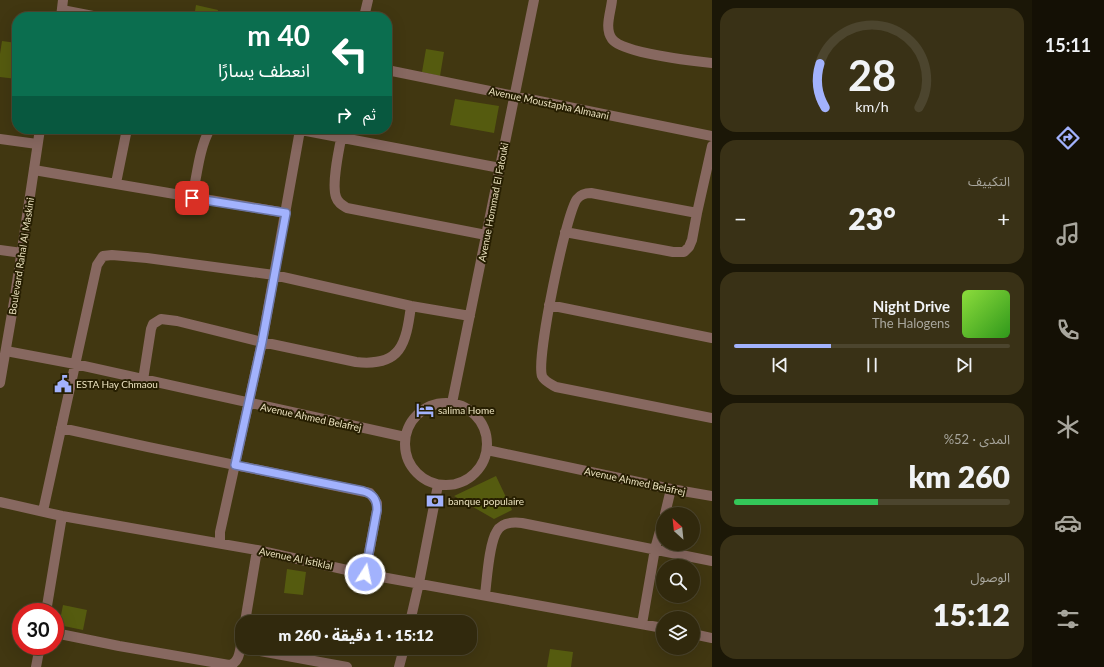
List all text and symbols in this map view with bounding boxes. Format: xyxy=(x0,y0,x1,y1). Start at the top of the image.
text: 40 m xyxy=(247,18,310,52)
icon: left xyxy=(324,28,376,80)
text: 15:11 xyxy=(1045,34,1091,56)
text: 28 xyxy=(848,50,896,100)
text: انعطف يسارًا xyxy=(218,59,310,81)
street label: Avenue Moustapha Almaani xyxy=(488,84,610,122)
text: km/h xyxy=(855,97,889,114)
icon: right xyxy=(333,104,355,126)
text: ثم xyxy=(363,105,376,123)
icon: directions xyxy=(1054,124,1082,152)
street label: Avenue Hommad El Fatouki xyxy=(476,141,510,263)
text: التكييف xyxy=(968,173,1010,189)
pin xyxy=(175,181,209,215)
icon: arrive xyxy=(181,187,203,209)
street label: Boulevard Rahal Al Maskini xyxy=(6,196,36,316)
text: 23° xyxy=(848,200,896,236)
text: − xyxy=(734,205,747,232)
text: + xyxy=(997,205,1010,232)
icon: music xyxy=(1054,220,1082,248)
text: Night Drive xyxy=(873,297,950,315)
text: The Halogens xyxy=(872,315,950,331)
icon: phone xyxy=(1054,316,1082,344)
icon: previous xyxy=(769,354,791,376)
icon: pause xyxy=(861,354,883,376)
icon: next xyxy=(953,354,975,376)
public building icon: ESTA Hay Chmaou xyxy=(53,374,73,394)
place label: ESTA Hay Chmaou xyxy=(76,378,158,390)
street label: Avenue Ahmed Belafrej xyxy=(259,400,363,434)
hotel icon: salima Home xyxy=(415,400,435,420)
place label: salima Home xyxy=(438,404,494,416)
icon: climate xyxy=(1054,413,1082,441)
text: المدى · 52% xyxy=(944,431,1010,447)
text: 260 km xyxy=(909,458,1010,494)
street label: Avenue Ahmed Belafrej xyxy=(583,464,687,498)
bank icon: banque populaire xyxy=(425,491,445,511)
place label: banque populaire xyxy=(448,495,524,507)
north arrow xyxy=(656,507,700,551)
map controls xyxy=(656,507,700,655)
icon: car xyxy=(1054,509,1082,537)
street label: Avenue Al Istiklal xyxy=(258,544,334,572)
position arrow xyxy=(344,553,386,595)
button: search xyxy=(656,559,700,603)
text: الوصول xyxy=(970,569,1010,585)
text: 15:12 xyxy=(932,596,1010,632)
speed limit sign: 30 xyxy=(12,603,64,655)
icon: filters xyxy=(1054,605,1082,633)
button: layers xyxy=(656,611,700,655)
text: 15:12 · 1 دقيقة · 260 m xyxy=(279,626,433,644)

